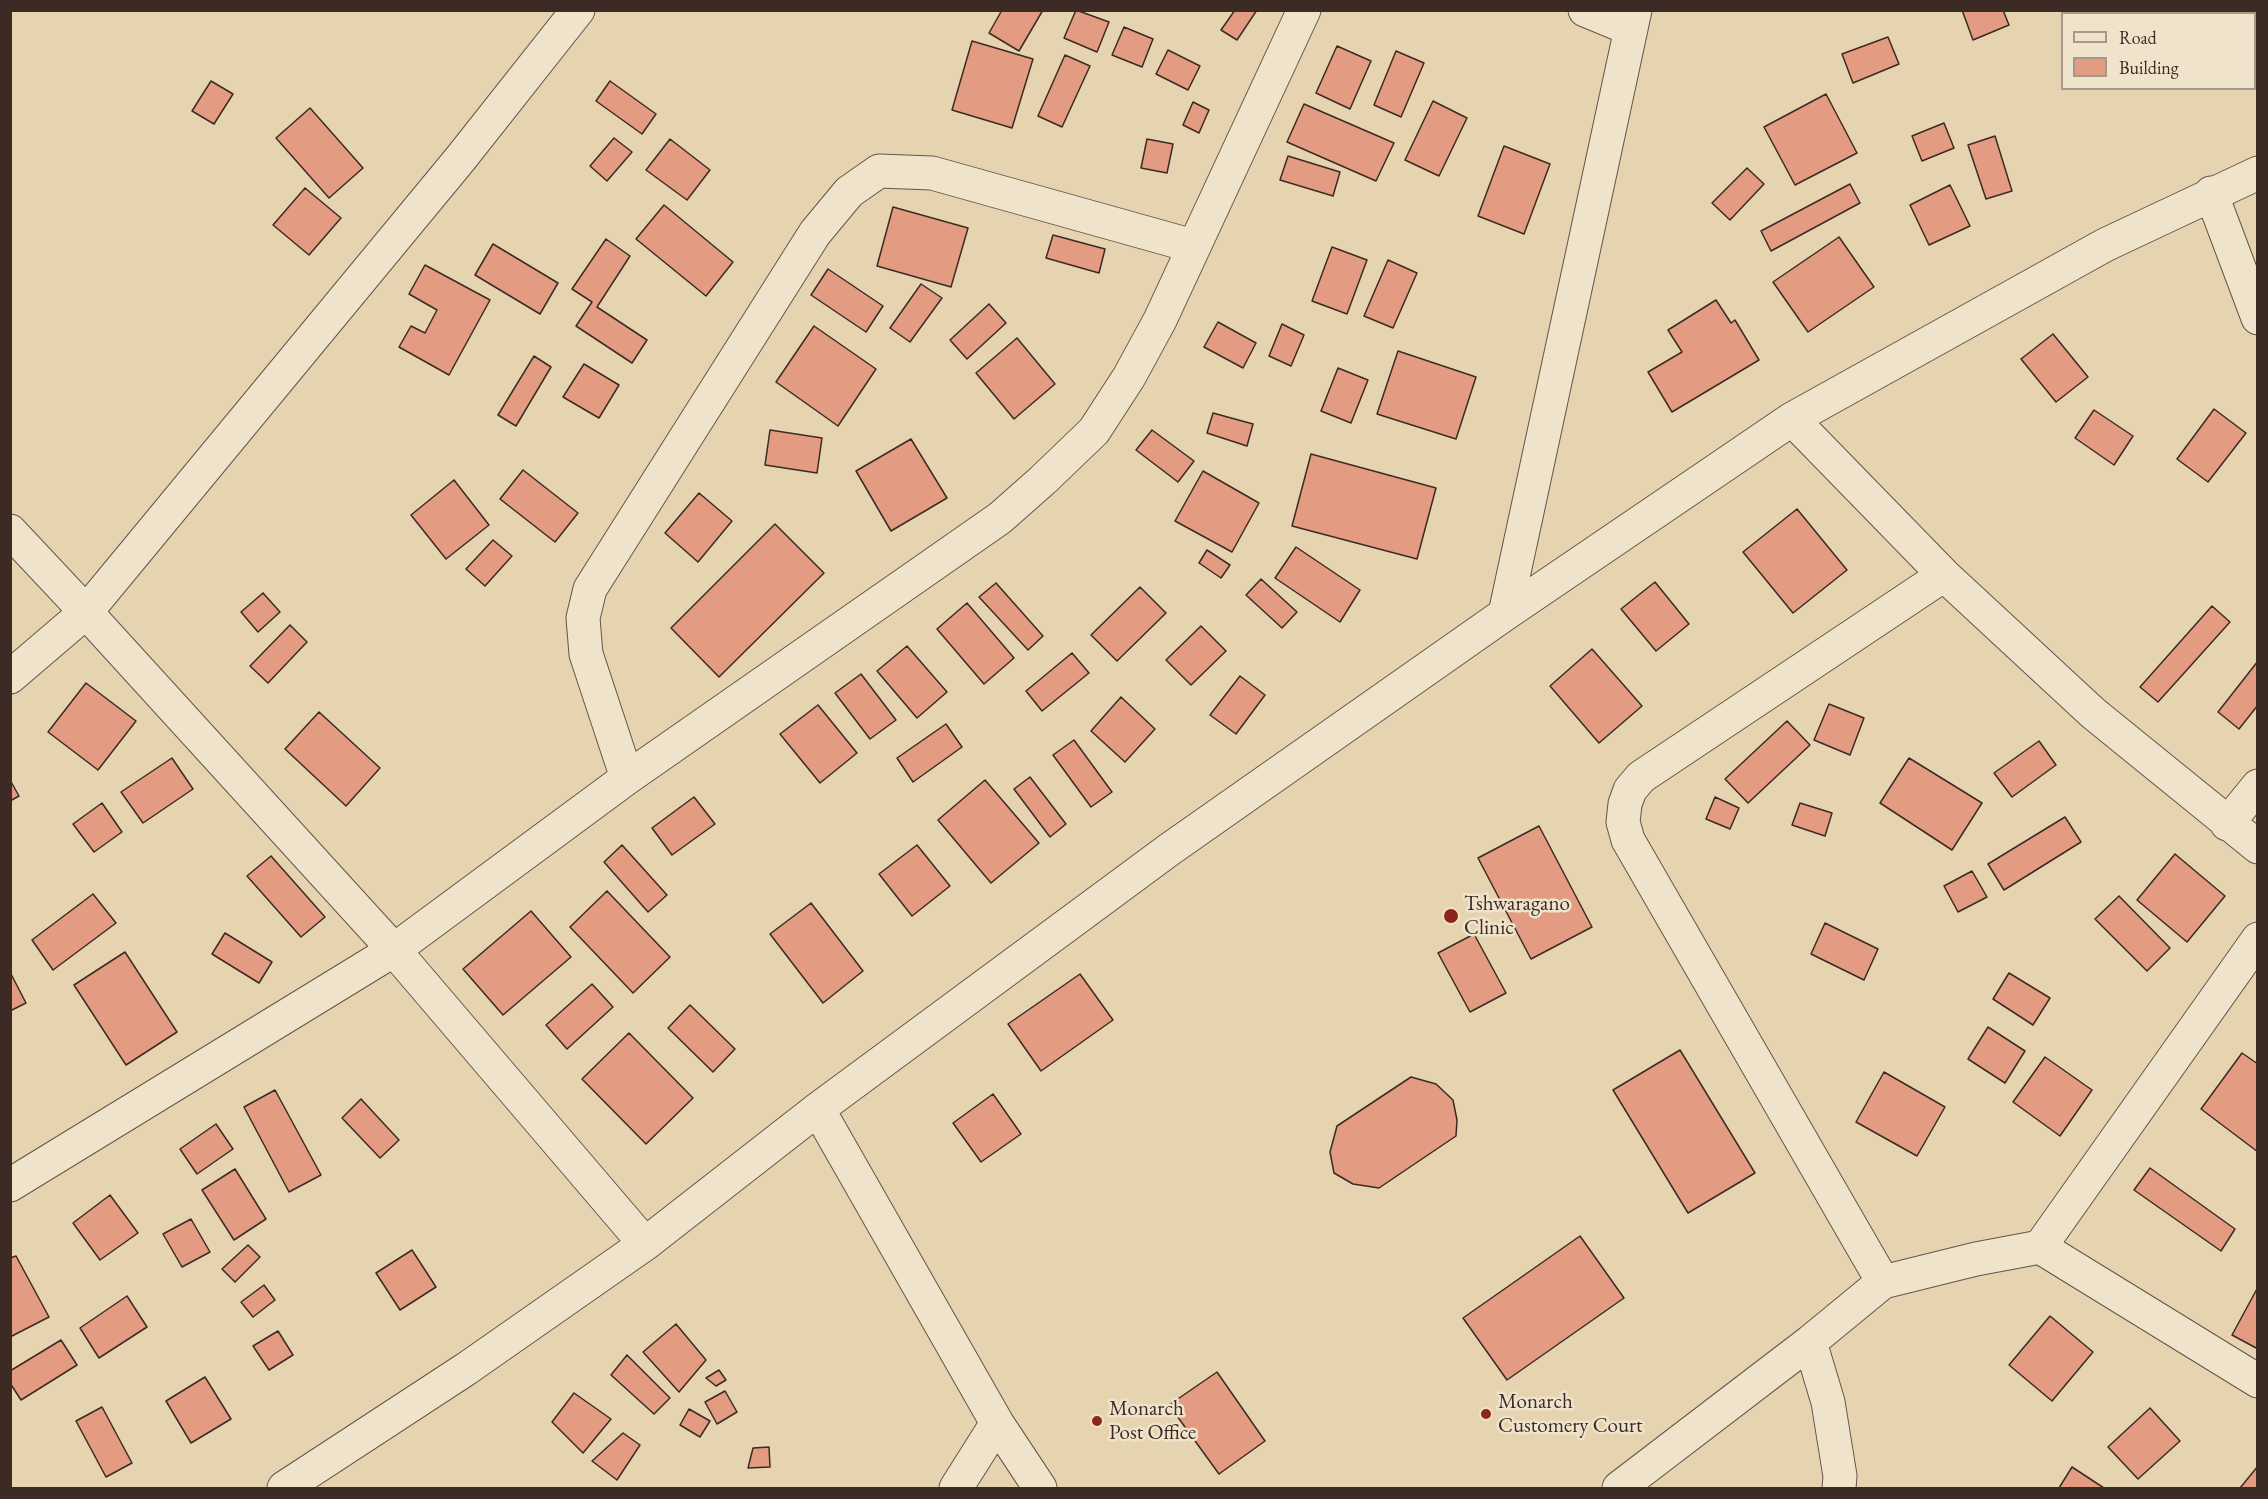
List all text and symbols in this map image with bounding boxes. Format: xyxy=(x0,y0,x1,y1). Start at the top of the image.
legend xyxy=(2061,12,2256,90)
text: Road xyxy=(2119,26,2157,49)
text: Building xyxy=(2119,56,2179,79)
place label: Tshwaragano Clinic xyxy=(1464,891,1570,941)
marker: Tshwaragano Clinic xyxy=(1442,907,1460,925)
place label: Monarch Customery Court xyxy=(1498,1389,1643,1439)
place label: Monarch Post Office xyxy=(1109,1396,1196,1446)
marker: Monarch Customery Court xyxy=(1479,1407,1493,1421)
marker: Monarch Post Office xyxy=(1090,1414,1104,1428)

